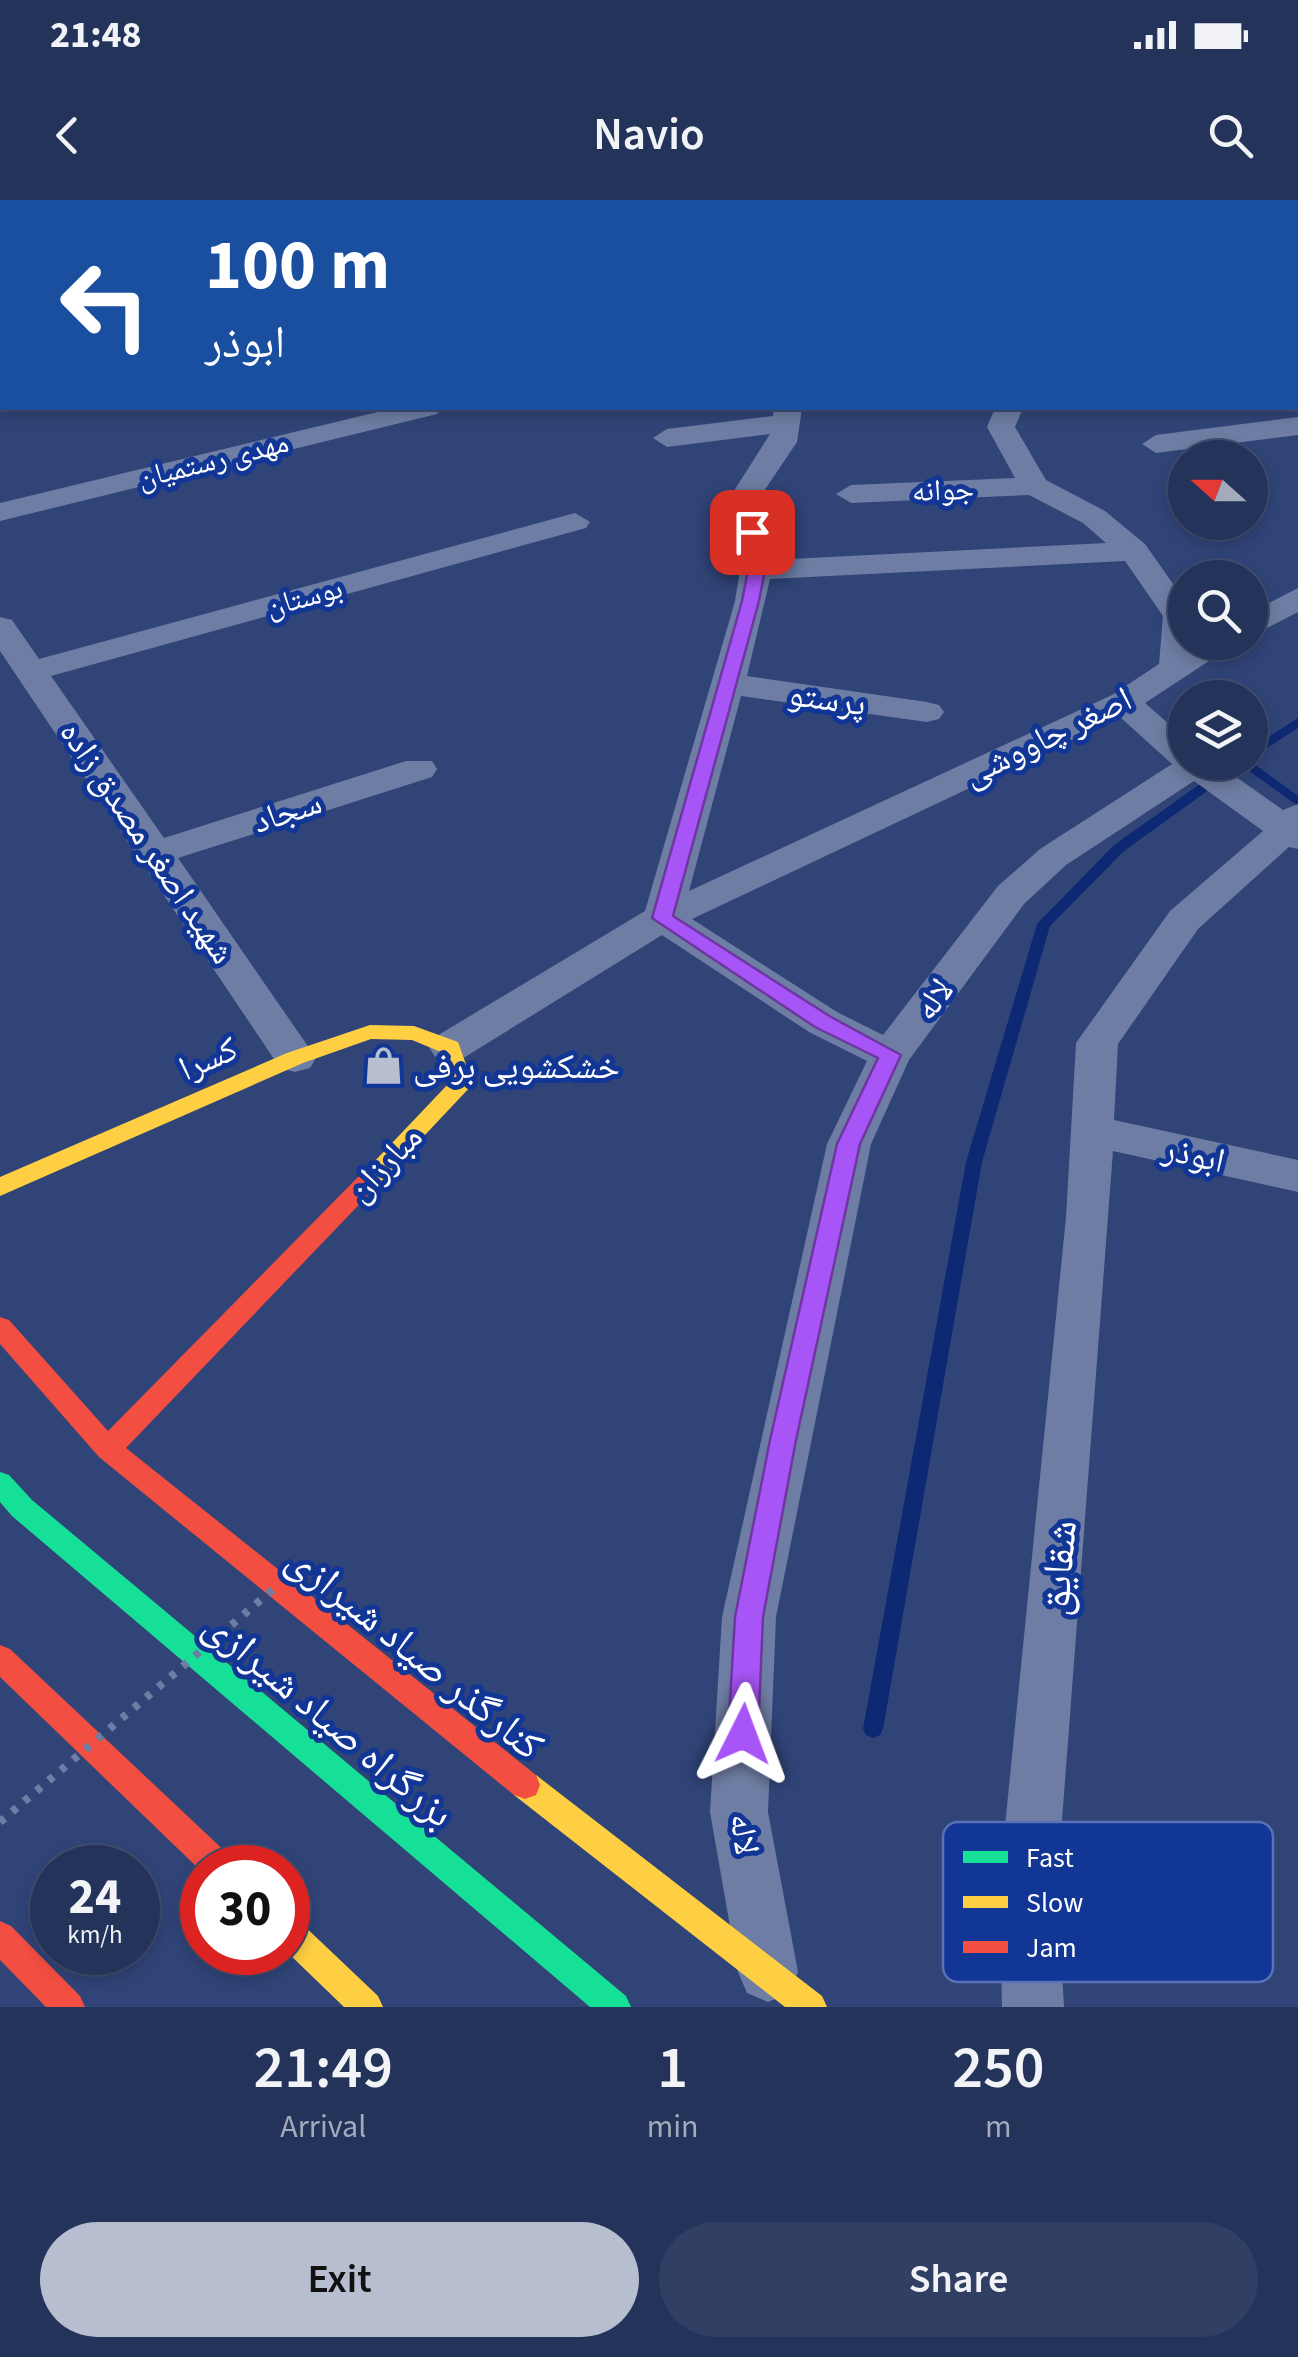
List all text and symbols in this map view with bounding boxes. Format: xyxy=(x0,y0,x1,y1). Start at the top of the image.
text: 21:48 xyxy=(50,8,142,62)
text: Navio xyxy=(593,103,705,167)
icon: back xyxy=(40,108,95,163)
icon: search xyxy=(1203,108,1258,163)
text: 100 m xyxy=(205,216,390,316)
icon: left xyxy=(40,240,170,370)
text: ابوذر xyxy=(205,311,285,375)
street label: مهدی رستمیان xyxy=(133,421,293,500)
north arrow xyxy=(1168,440,1268,540)
map controls xyxy=(1168,440,1268,780)
street label: جوانه xyxy=(911,468,975,513)
pin xyxy=(710,490,795,575)
icon: arrive xyxy=(725,505,780,560)
button: search xyxy=(1168,560,1268,660)
street label: بوستان xyxy=(261,567,347,628)
street label: پرستو xyxy=(785,669,869,729)
street label: اصغر چاووشی xyxy=(954,674,1140,799)
button: layers xyxy=(1168,680,1268,780)
street label: شهید اصغر مصدق زاده xyxy=(47,711,247,974)
street label: سجاد xyxy=(246,777,328,846)
street label: لاله xyxy=(901,968,966,1031)
street label: کسرا xyxy=(171,1024,246,1094)
place label: خشکشویی برفی xyxy=(413,1042,620,1092)
shop icon: خشکشویی برفی xyxy=(362,1045,404,1087)
street label: مبارزان xyxy=(335,1114,434,1214)
street label: ابوذر xyxy=(1157,1123,1230,1186)
street label: شقایق xyxy=(1025,1518,1093,1619)
street label: کنارگذر صیاد شیرازی xyxy=(273,1530,556,1775)
street label: بزرگراه صیاد شیرازی xyxy=(190,1597,467,1843)
position arrow xyxy=(691,1682,795,1786)
street label: لاله xyxy=(716,1810,772,1858)
legend xyxy=(943,1822,1273,1982)
text: Fast xyxy=(1026,1838,1074,1878)
speed limit sign: 30 xyxy=(180,1845,310,1975)
text: 24 xyxy=(69,1862,121,1933)
text: Slow xyxy=(1026,1883,1083,1923)
text: km/h xyxy=(67,1917,123,1953)
text: Jam xyxy=(1026,1928,1077,1968)
text: 21:49 xyxy=(254,2026,393,2111)
text: 1 xyxy=(657,2026,688,2111)
text: 250 xyxy=(952,2026,1044,2111)
text: Arrival xyxy=(280,2104,366,2150)
text: min xyxy=(647,2104,699,2150)
text: m xyxy=(985,2104,1012,2150)
button: Exit xyxy=(40,2222,639,2337)
button: Share xyxy=(659,2222,1258,2337)

